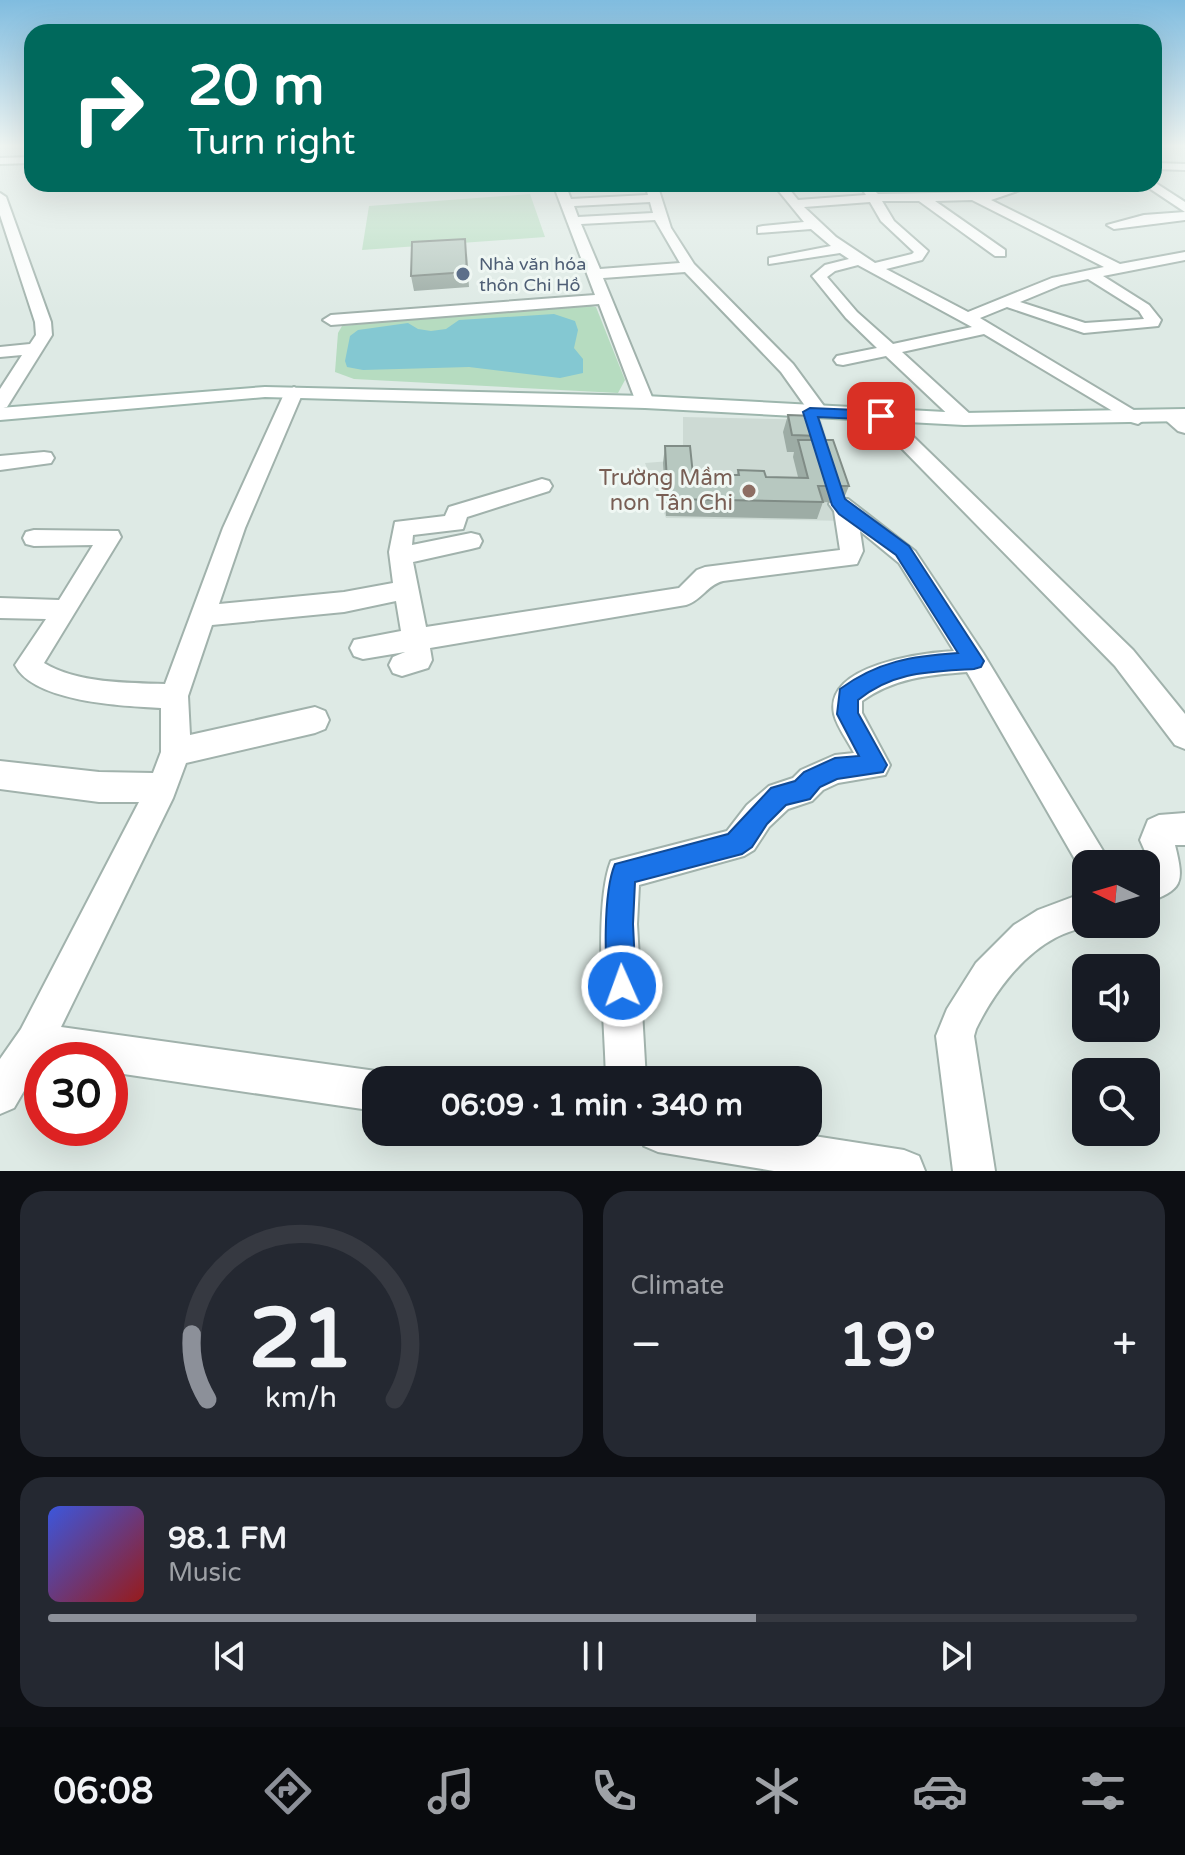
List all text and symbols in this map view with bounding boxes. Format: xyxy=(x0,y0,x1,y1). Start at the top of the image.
text: 20 m xyxy=(188,53,324,120)
icon: right xyxy=(56,56,160,160)
text: Turn right xyxy=(188,121,355,164)
place label: Nhà văn hóa thôn Chi Hồ xyxy=(479,253,586,296)
marker: Nhà văn hóa thôn Chi Hồ xyxy=(454,265,472,283)
pin xyxy=(847,382,915,450)
icon: arrive xyxy=(859,394,903,438)
place label: Trường Mầm non Tân Chi xyxy=(599,465,733,516)
marker: Trường Mầm non Tân Chi xyxy=(740,482,758,500)
north arrow xyxy=(1072,850,1160,938)
map controls xyxy=(1072,850,1160,1146)
position arrow xyxy=(580,944,664,1028)
button: sound xyxy=(1072,954,1160,1042)
speed limit sign: 30 xyxy=(24,1042,128,1146)
button: search xyxy=(1072,1058,1160,1146)
text: 06:09 · 1 min · 340 m xyxy=(441,1087,743,1124)
text: Climate xyxy=(631,1270,724,1301)
text: 21 xyxy=(249,1290,353,1390)
text: 19° xyxy=(838,1310,936,1382)
text: − xyxy=(631,1319,662,1372)
text: + xyxy=(1112,1319,1137,1372)
text: km/h xyxy=(265,1381,337,1415)
text: 98.1 FM xyxy=(168,1520,287,1557)
text: Music xyxy=(168,1557,241,1588)
icon: previous xyxy=(208,1634,252,1678)
icon: pause xyxy=(571,1634,615,1678)
icon: next xyxy=(934,1634,978,1678)
icon: directions xyxy=(260,1763,316,1819)
icon: music xyxy=(423,1763,479,1819)
icon: phone xyxy=(586,1763,642,1819)
icon: climate xyxy=(749,1763,805,1819)
icon: car xyxy=(912,1763,968,1819)
icon: filters xyxy=(1075,1763,1131,1819)
text: 06:08 xyxy=(54,1770,153,1813)

